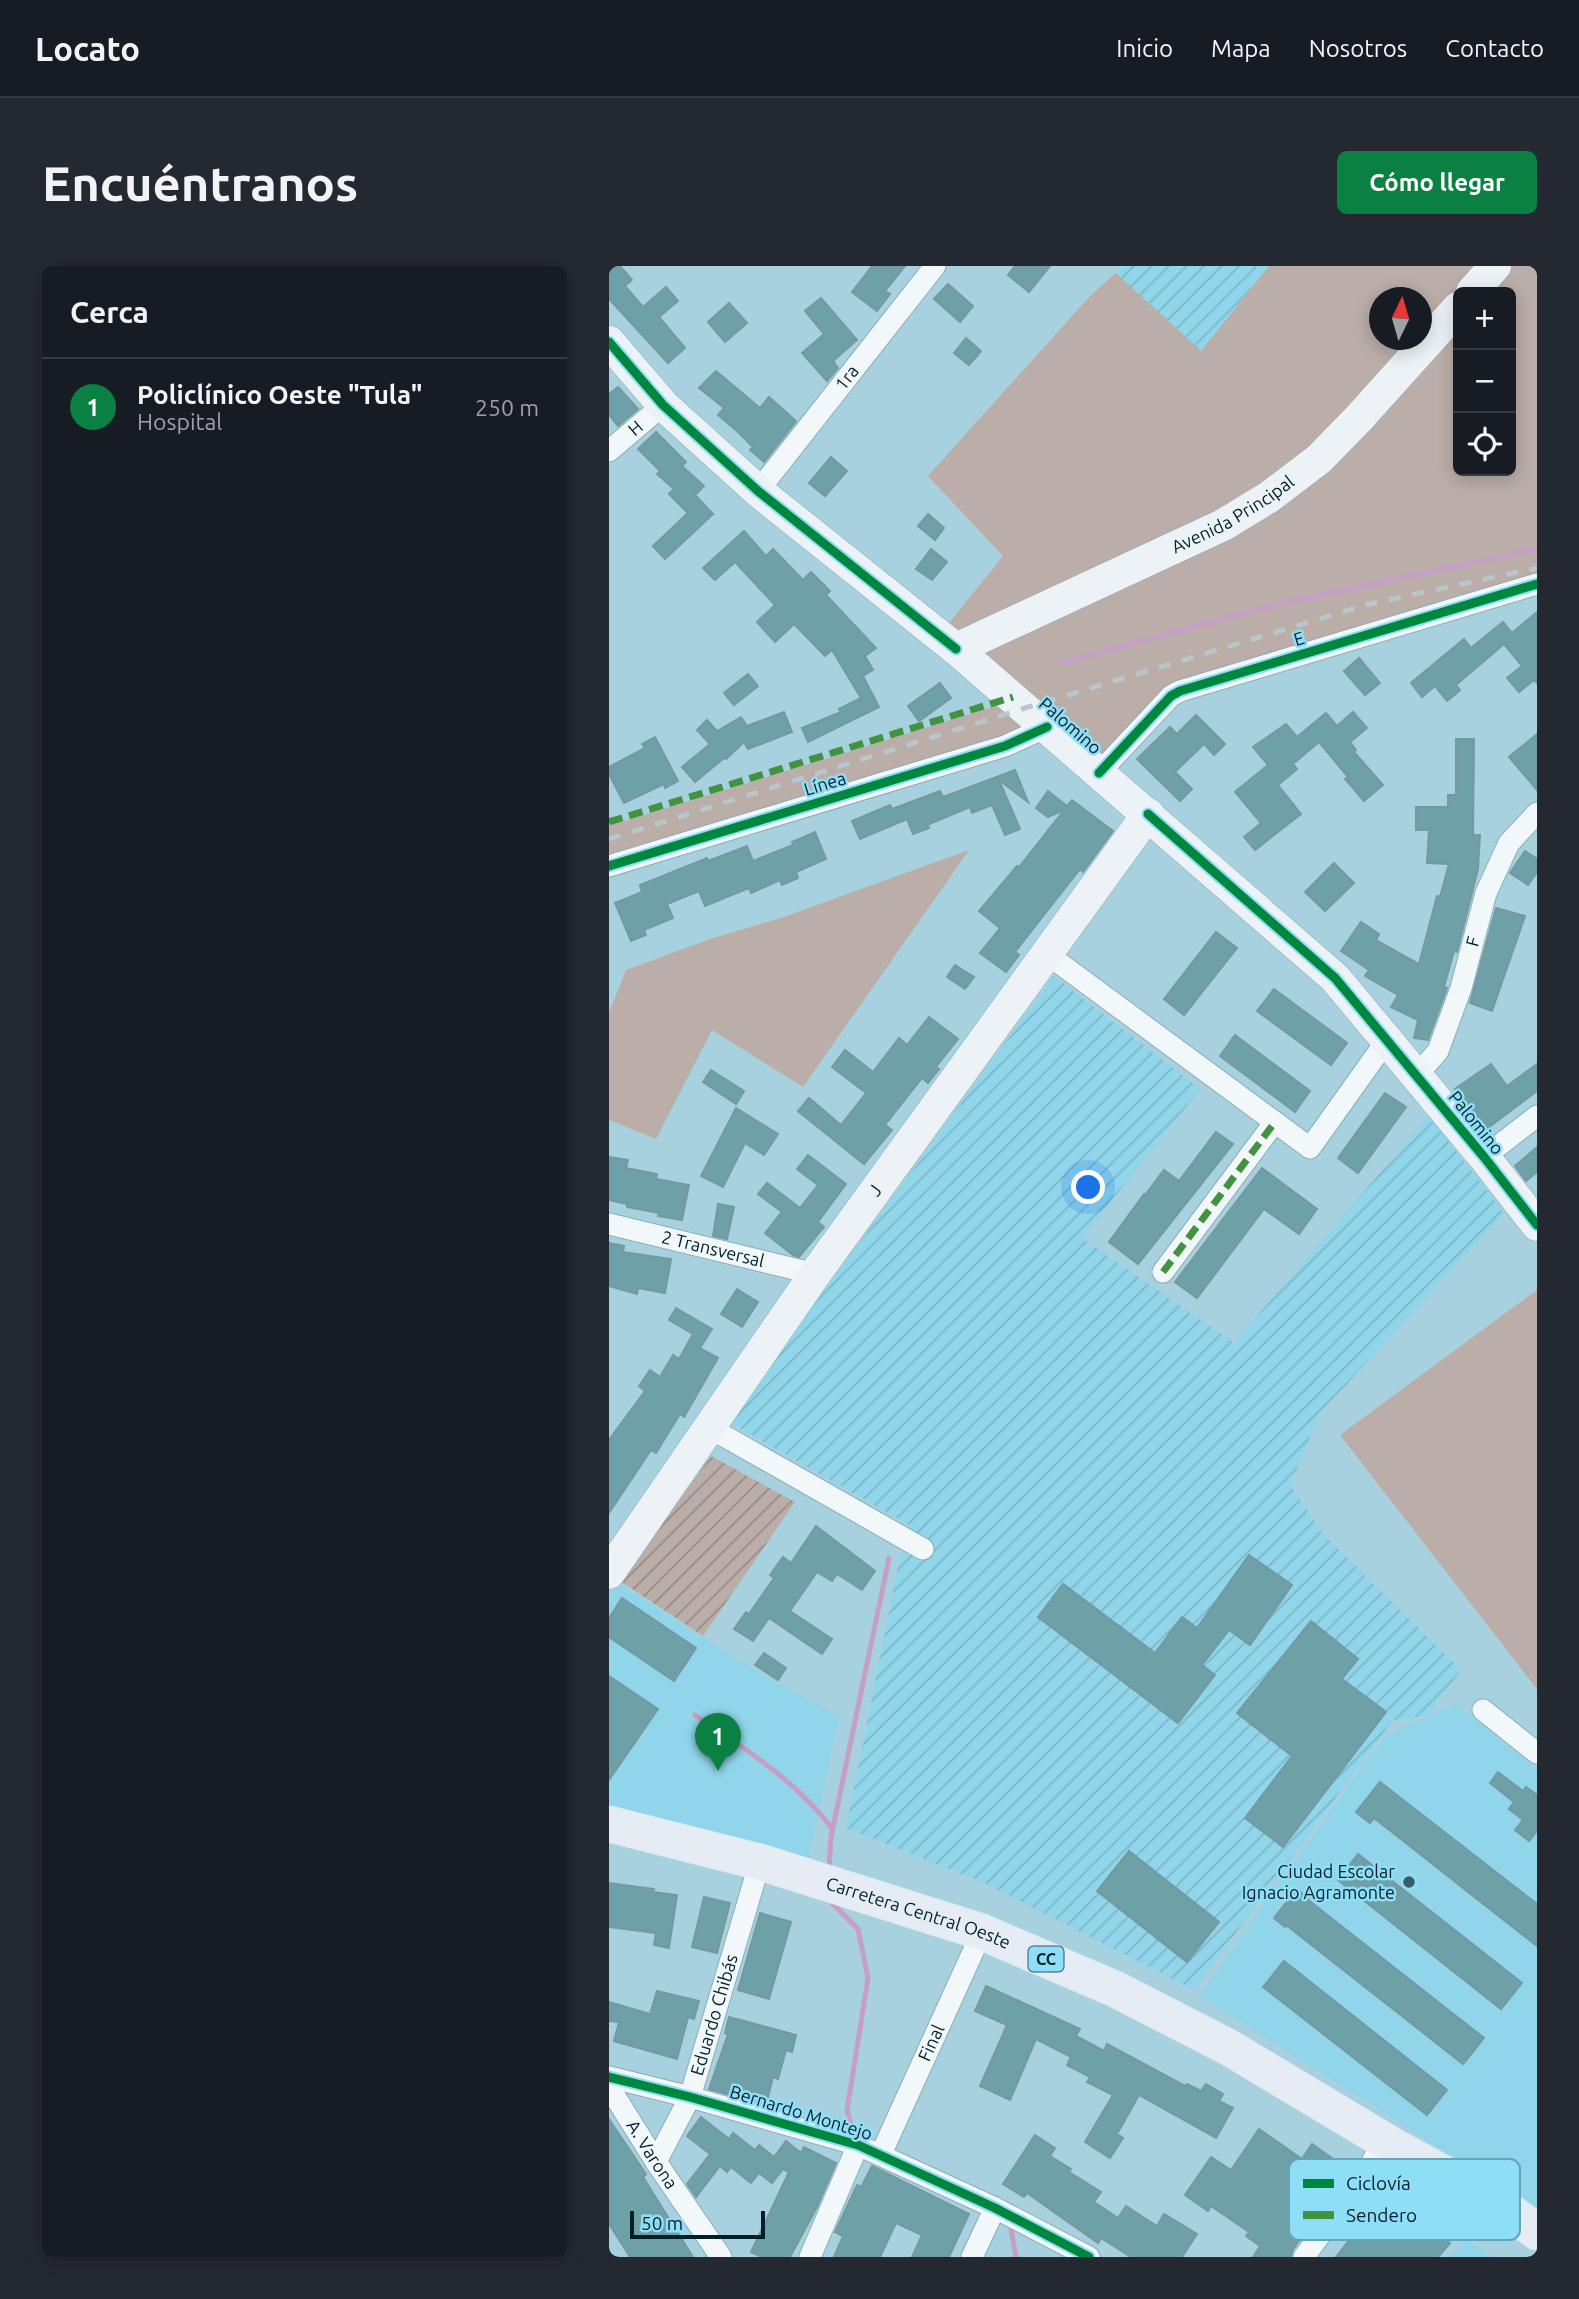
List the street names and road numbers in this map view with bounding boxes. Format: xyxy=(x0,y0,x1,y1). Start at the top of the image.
street label: 1ra xyxy=(830,361,862,394)
street label: H xyxy=(624,416,646,439)
street label: Avenida Principal xyxy=(1168,471,1298,557)
street label: E xyxy=(1291,627,1306,649)
street label: Palomino xyxy=(1035,693,1106,758)
street label: Línea xyxy=(801,767,848,799)
street label: F xyxy=(1461,934,1483,948)
street label: Palomino xyxy=(1445,1087,1508,1158)
street label: J xyxy=(864,1181,885,1200)
street label: 2 Transversal xyxy=(660,1226,767,1270)
street label: Carretera Central Oeste xyxy=(824,1872,1014,1952)
road number: CC xyxy=(1029,1946,1063,1972)
street label: Eduardo Chibás xyxy=(686,1952,741,2078)
street label: Final xyxy=(914,2021,948,2064)
street label: Bernardo Montejo xyxy=(728,2081,875,2143)
street label: A. Varona xyxy=(623,2116,682,2192)

